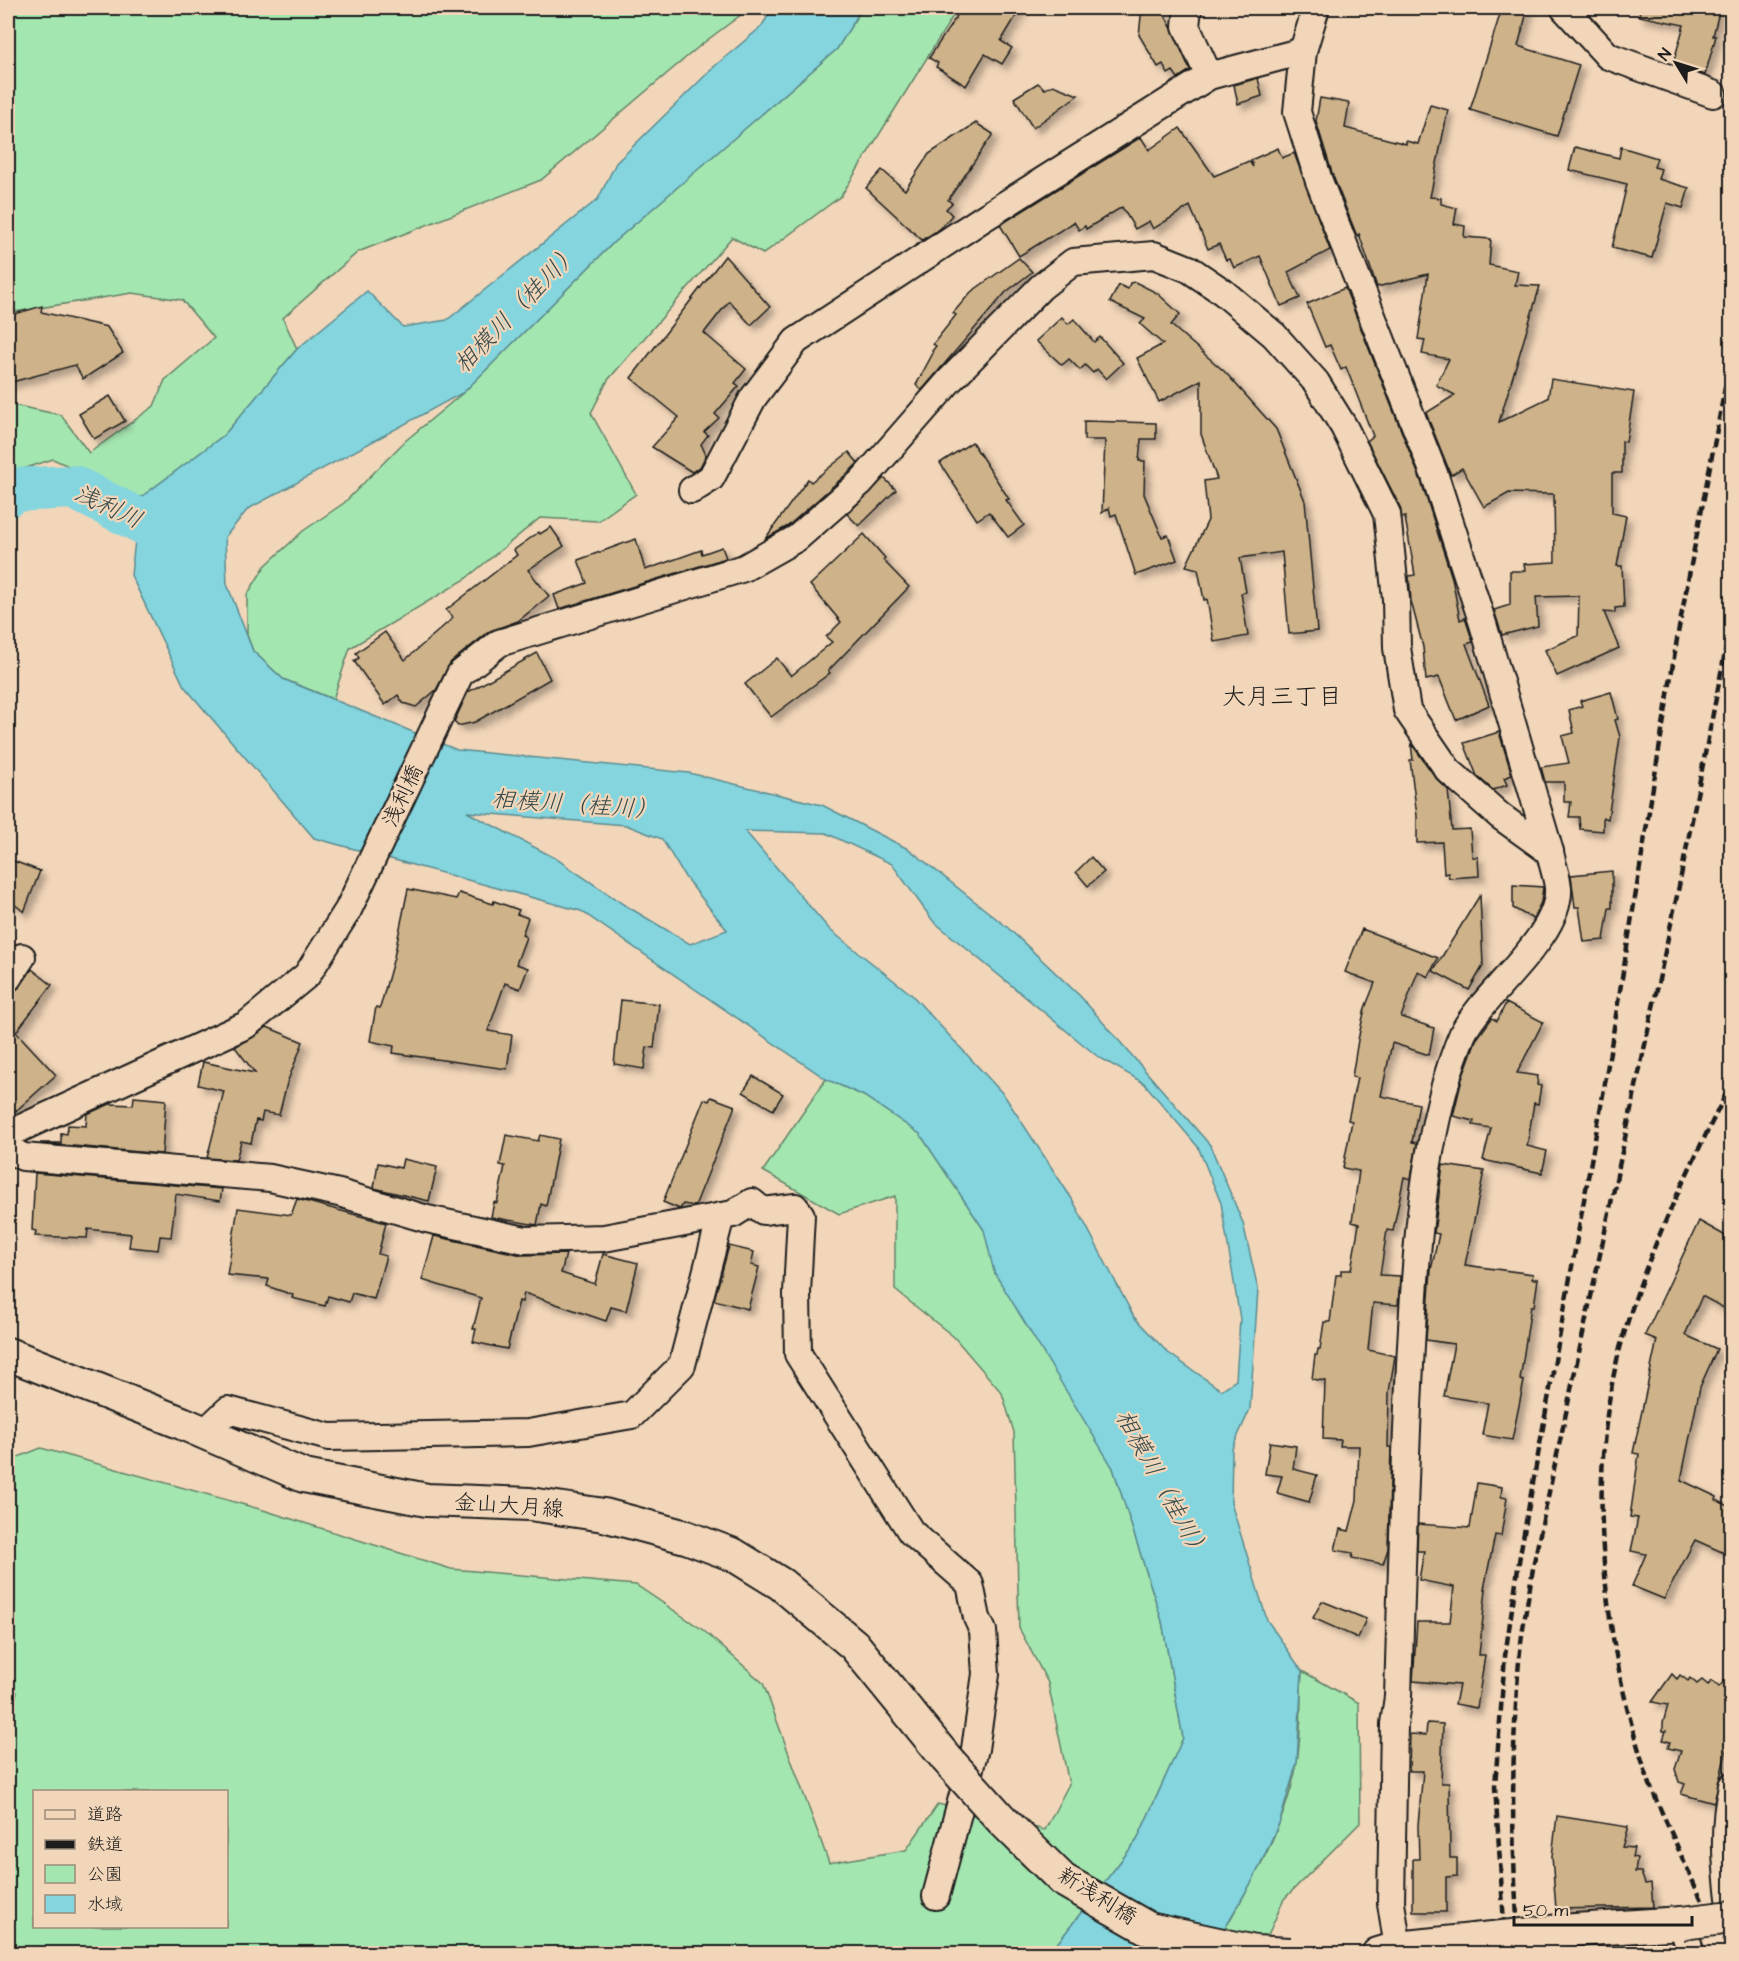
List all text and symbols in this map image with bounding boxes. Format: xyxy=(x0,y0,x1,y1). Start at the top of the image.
north arrow xyxy=(1646,33,1706,93)
text: N xyxy=(1653,44,1677,65)
water label: 相模川（桂川） xyxy=(446,237,588,381)
water label: 浅利川 xyxy=(68,476,148,538)
district label: 大月三丁目 xyxy=(1222,680,1342,714)
street label: 浅利橋 xyxy=(375,760,431,832)
water label: 相模川（桂川） xyxy=(490,782,660,828)
water label: 相模川（桂川） xyxy=(1106,1403,1218,1567)
street label: 金山大月線 xyxy=(453,1487,565,1525)
legend xyxy=(33,1790,228,1928)
text: 道路 xyxy=(87,1802,123,1827)
text: 鉄道 xyxy=(87,1832,123,1857)
street label: 新浅利橋 xyxy=(1051,1860,1143,1932)
text: 公園 xyxy=(87,1862,123,1887)
scale bar xyxy=(1514,1889,1692,1927)
text: 水域 xyxy=(87,1892,123,1917)
text: 50 m xyxy=(1523,1898,1568,1923)

